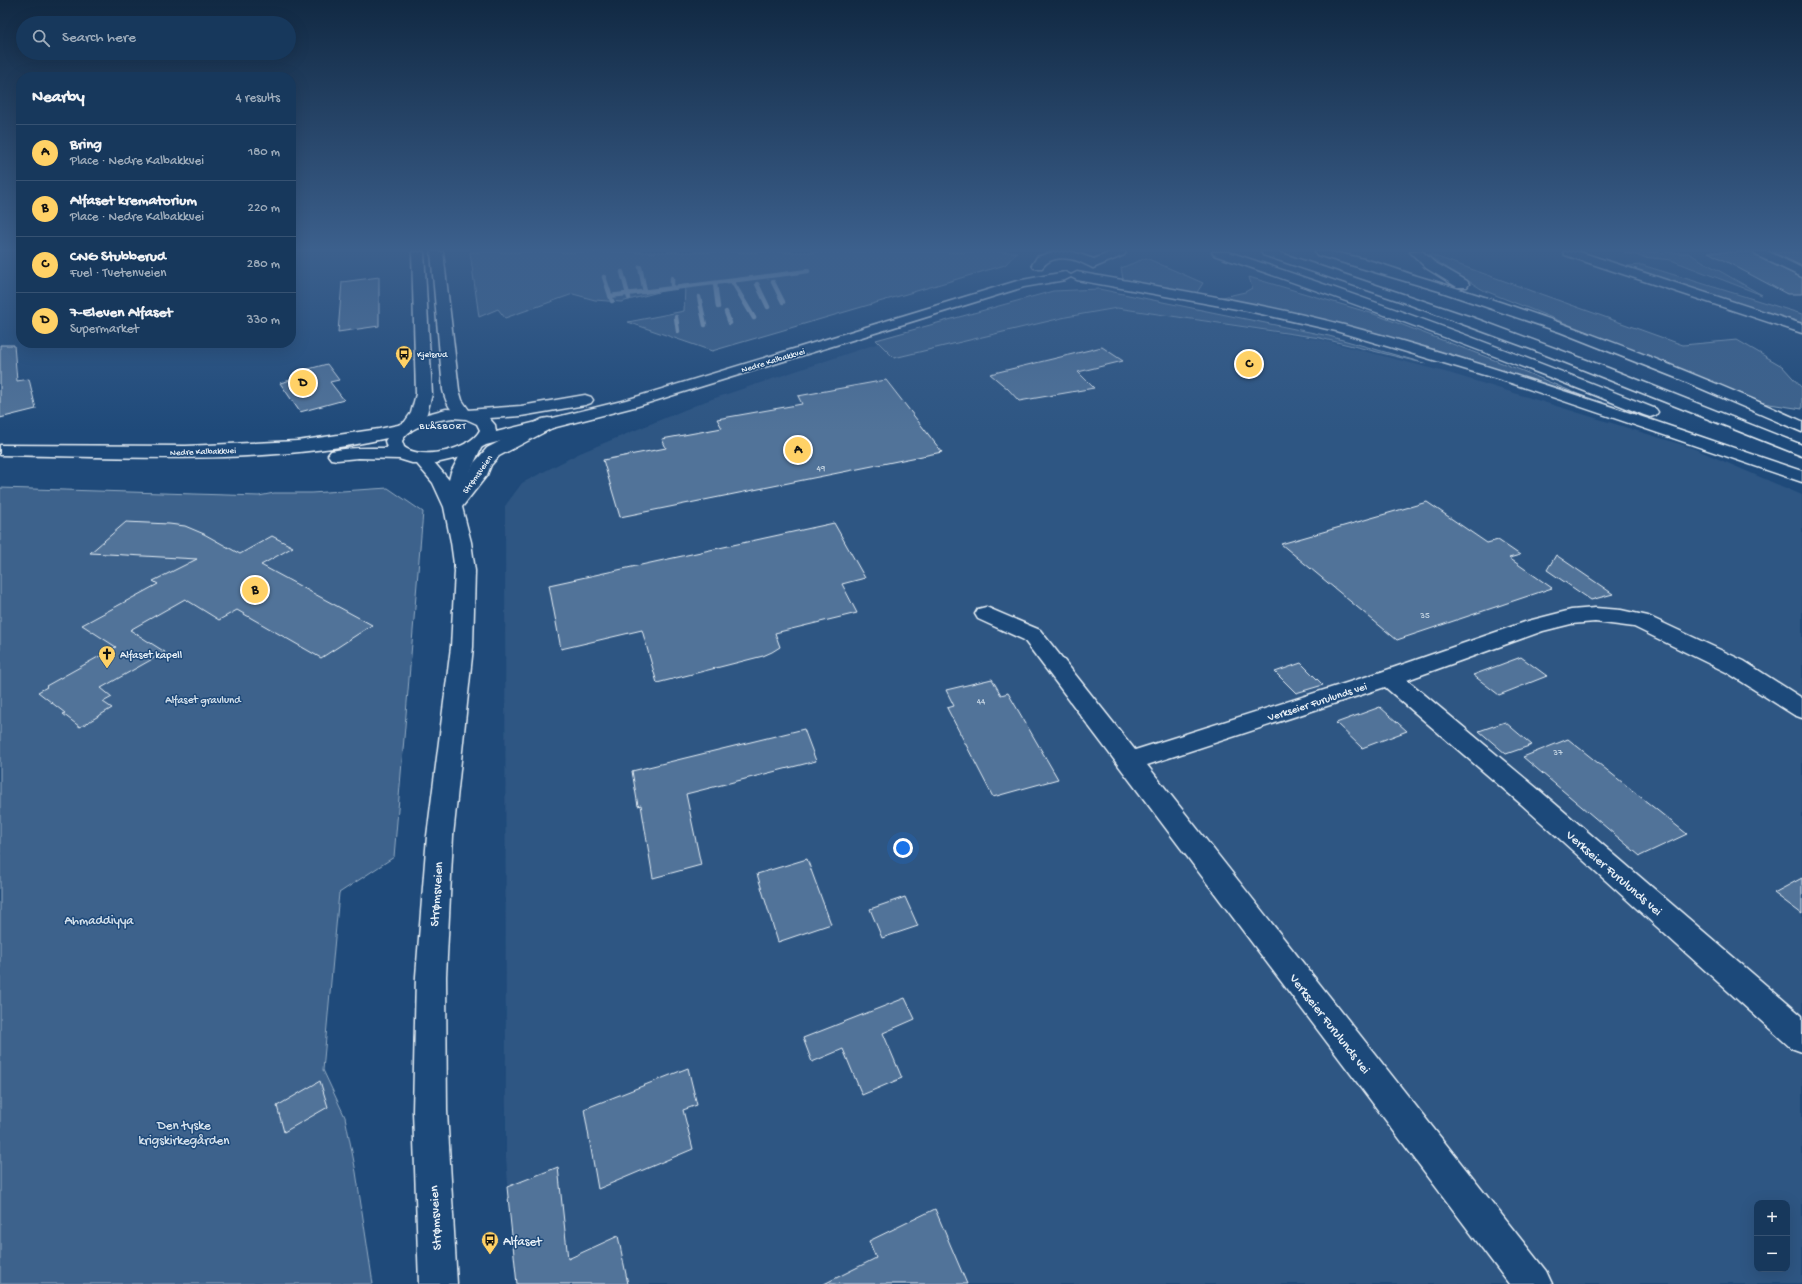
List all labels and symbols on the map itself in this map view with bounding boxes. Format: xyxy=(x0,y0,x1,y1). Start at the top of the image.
bus stop icon: Kjelsrud xyxy=(394,344,414,369)
street label: Nedre Kalbakkvei xyxy=(740,347,807,376)
pin: C xyxy=(1236,349,1262,379)
place label: Kjelsrud xyxy=(417,350,448,361)
pin: D xyxy=(290,368,316,398)
district label: BLÅSBORT xyxy=(418,421,467,433)
pin: A xyxy=(785,435,811,465)
street label: Nedre Kalbakkvei xyxy=(170,446,236,459)
street label: Strømsveien xyxy=(461,453,496,496)
house number: 49 xyxy=(817,464,826,475)
pin: B xyxy=(242,575,268,605)
house number: 35 xyxy=(1419,611,1430,622)
church icon: Alfaset kapell xyxy=(97,644,117,669)
place label: Alfaset kapell xyxy=(120,649,183,662)
street label: Verkseier Furulunds vei xyxy=(1266,681,1369,725)
park label: Alfaset gravlund xyxy=(165,694,242,707)
house number: 44 xyxy=(977,697,986,708)
house number: 37 xyxy=(1552,748,1563,759)
street label: Verkseier Furulunds vei xyxy=(1562,827,1665,920)
your location xyxy=(893,838,913,858)
street label: Strømsveien xyxy=(428,860,447,927)
park label: Ahmaddiyya xyxy=(64,914,134,929)
street label: Verkseier Furulunds vei xyxy=(1285,971,1373,1078)
park label: Den tyske krigskirkegården xyxy=(139,1119,230,1149)
street label: Strømsveien xyxy=(427,1184,446,1251)
bus stop icon: Alfaset xyxy=(480,1230,500,1255)
place label: Alfaset xyxy=(503,1235,543,1250)

